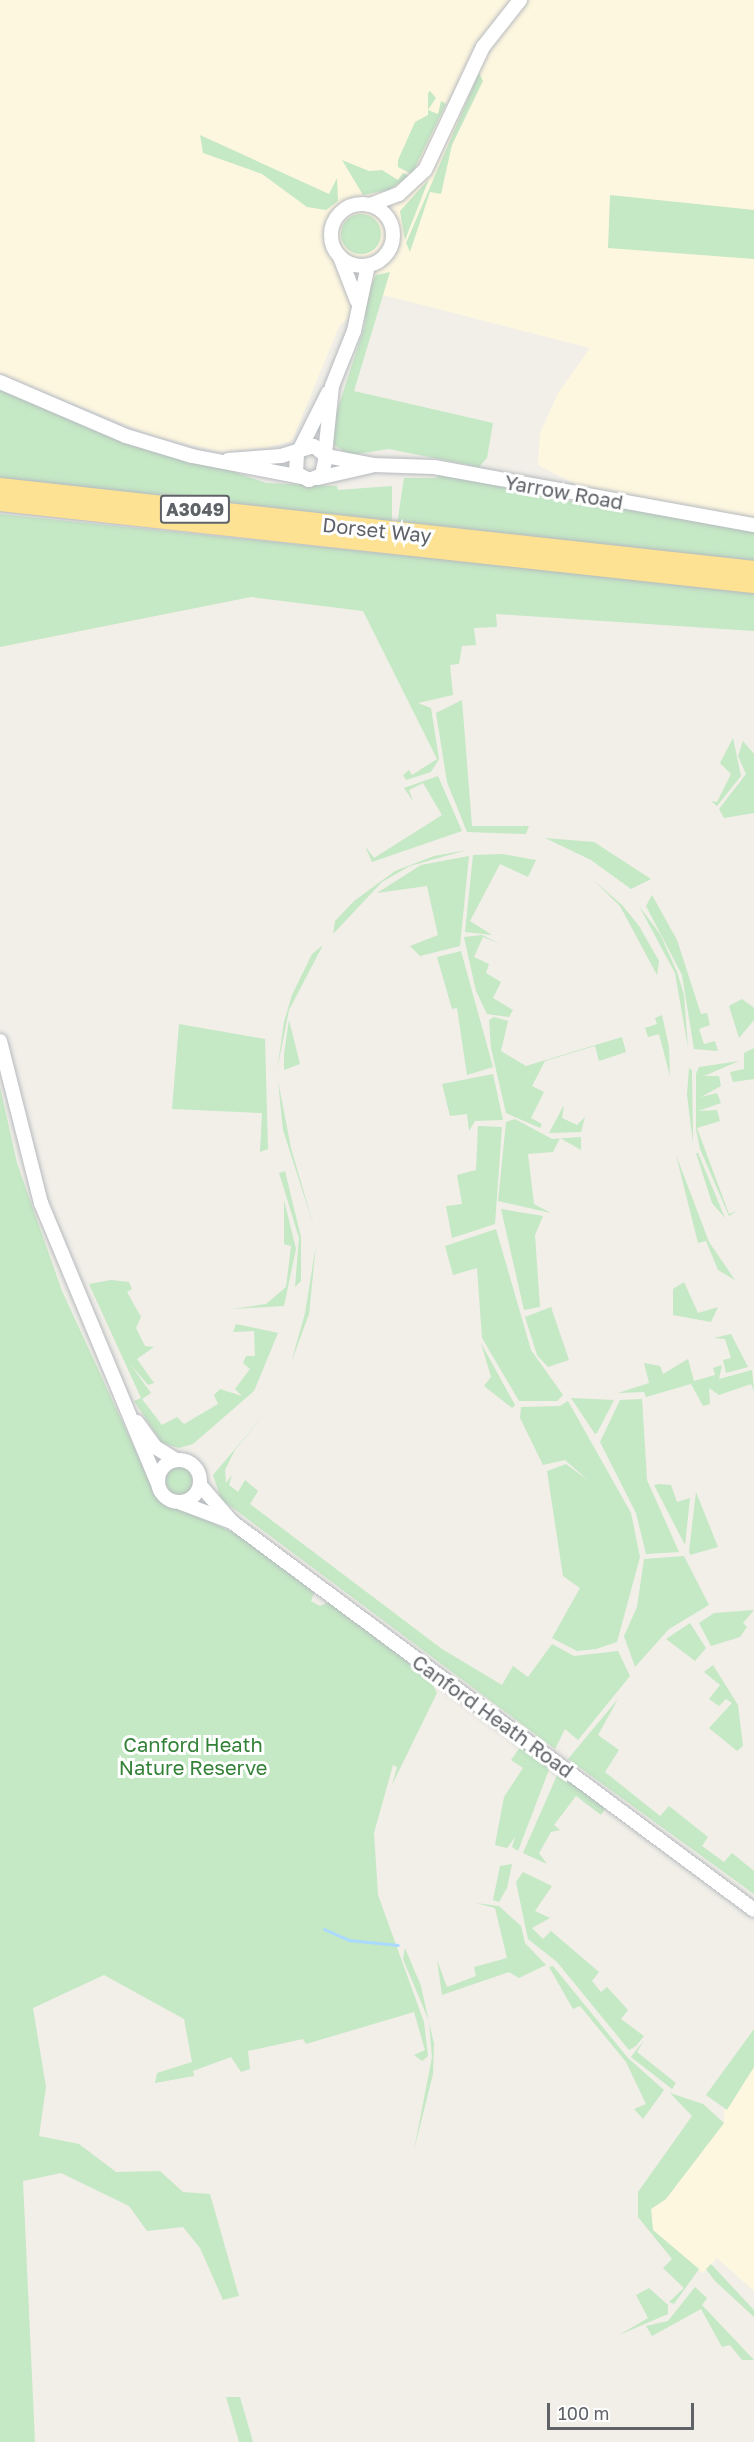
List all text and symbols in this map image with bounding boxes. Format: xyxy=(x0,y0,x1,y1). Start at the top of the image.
street label: Yarrow Road xyxy=(503,470,625,514)
road number: A3049 xyxy=(159,494,231,524)
street label: Dorset Way xyxy=(321,512,433,548)
street label: Canford Heath Road xyxy=(408,1649,578,1783)
park label: Canford Heath Nature Reserve xyxy=(119,1733,267,1780)
scale bar xyxy=(550,2391,697,2429)
text: 100 m xyxy=(558,2402,609,2424)

